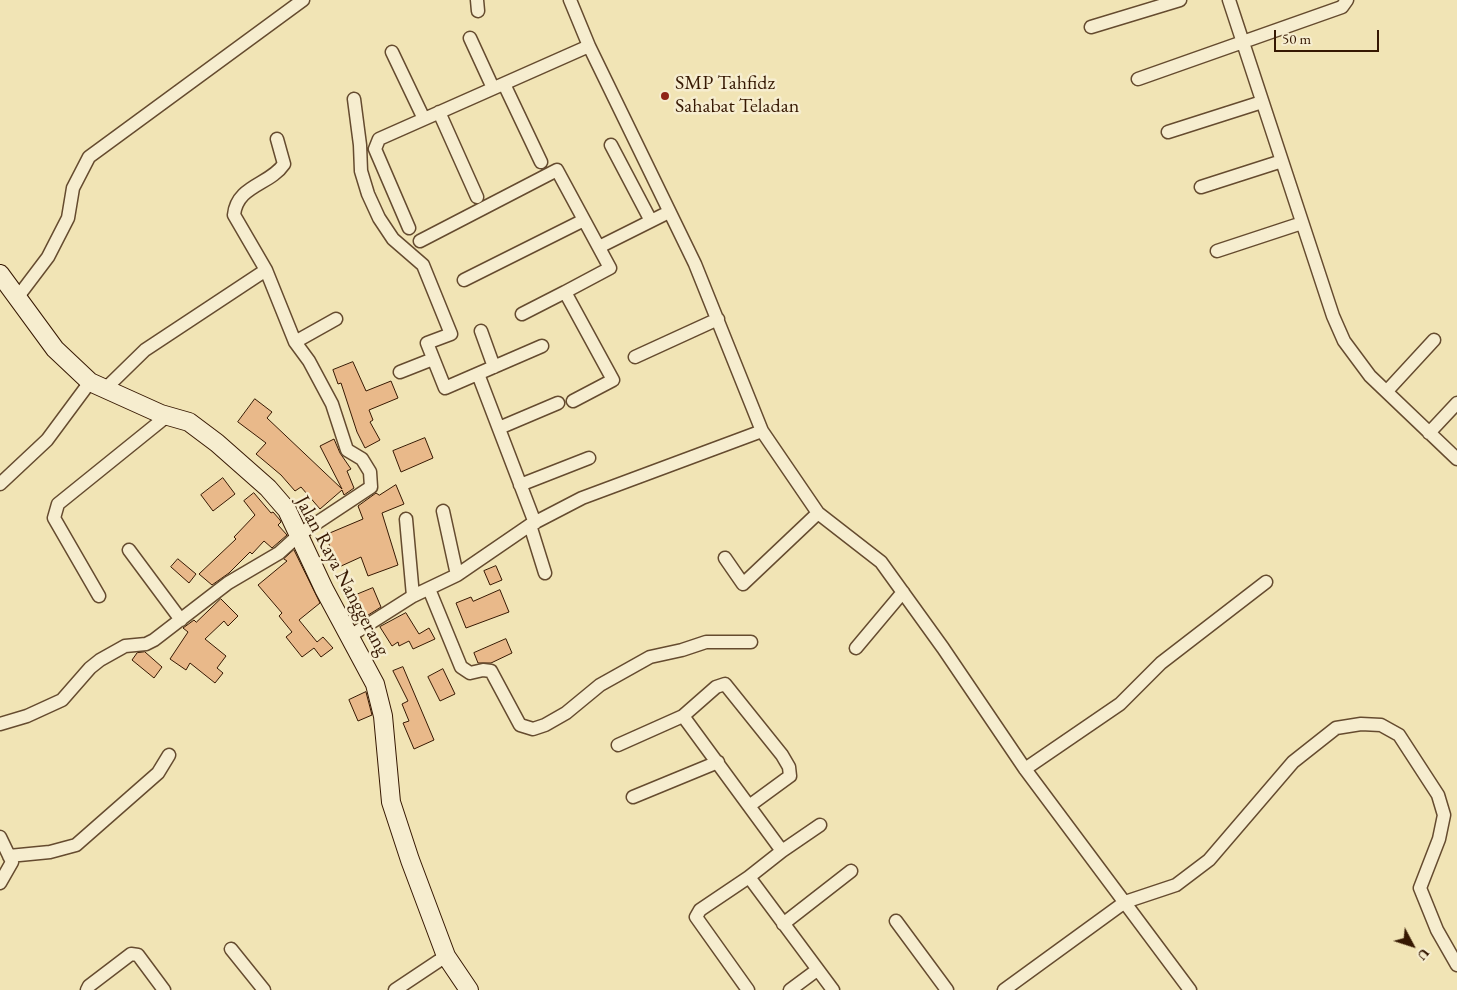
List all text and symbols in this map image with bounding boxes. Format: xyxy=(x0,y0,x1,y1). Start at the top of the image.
scale bar xyxy=(1277,20,1382,52)
text: 50 m xyxy=(1282,29,1311,48)
place label: SMP Tahfidz Sahabat Teladan xyxy=(675,72,799,119)
marker: SMP Tahfidz Sahabat Teladan xyxy=(659,90,671,102)
street label: Jalan Raya Nanggerang xyxy=(290,492,394,660)
north arrow xyxy=(1387,920,1437,970)
text: U xyxy=(1413,945,1434,964)

